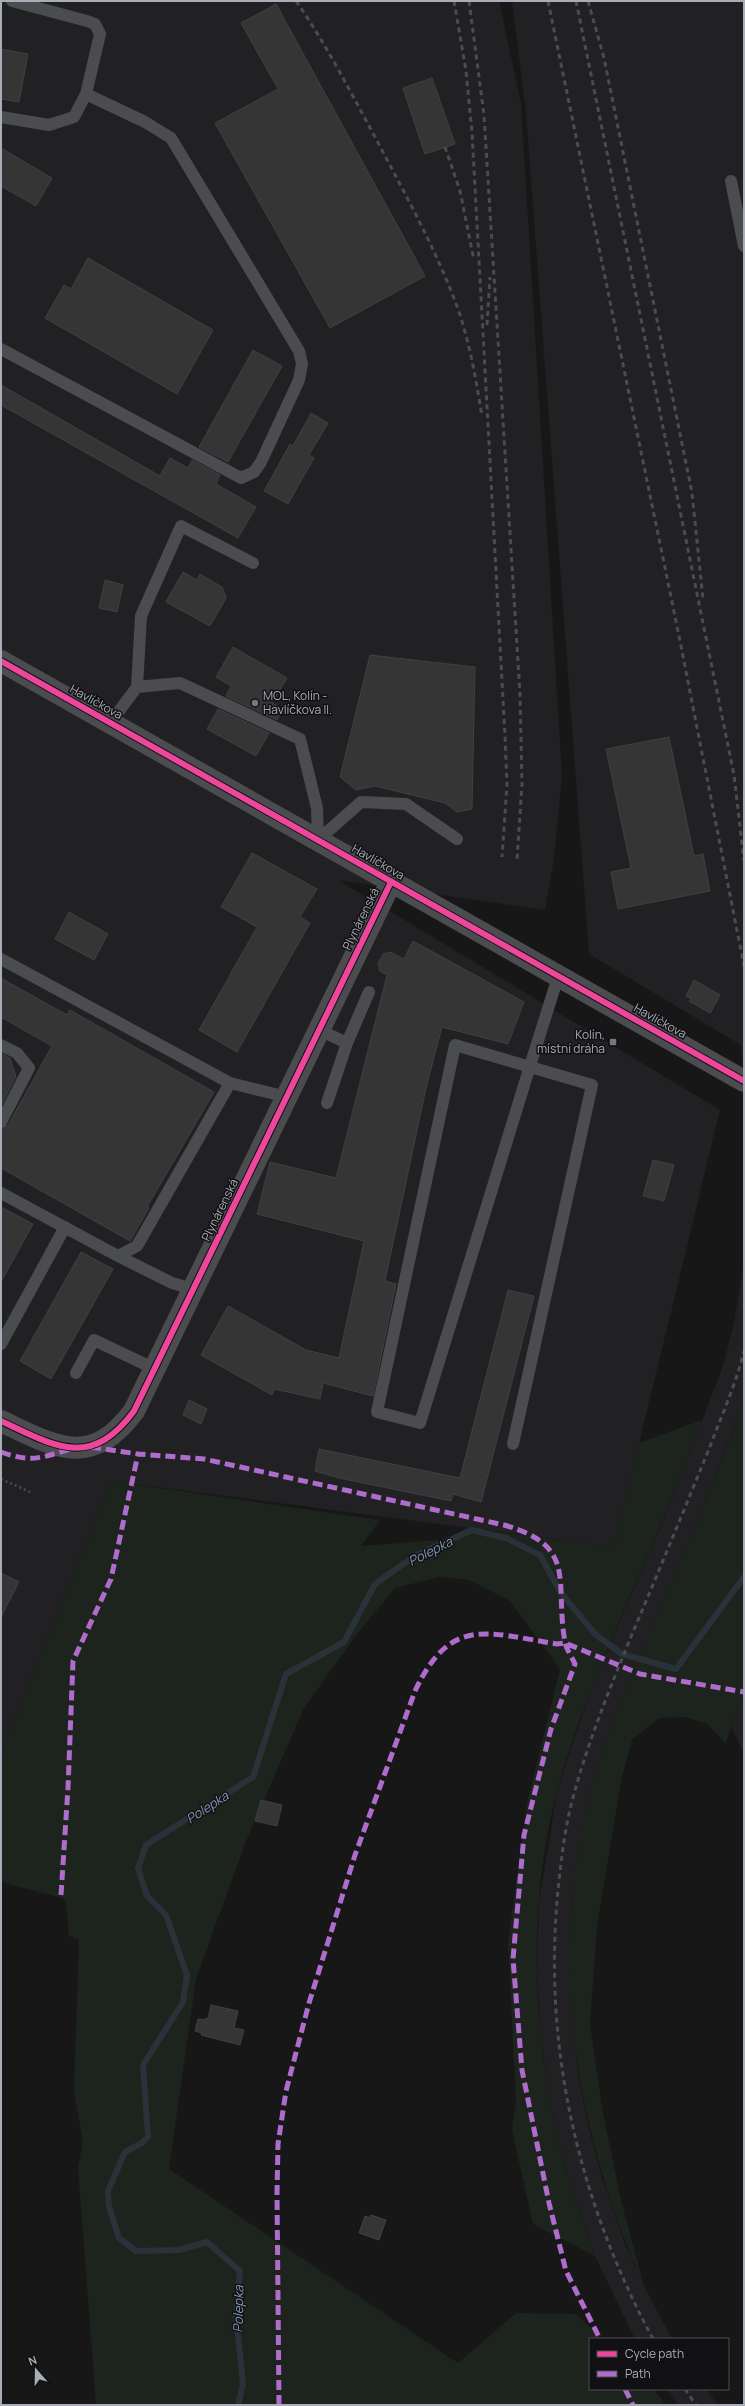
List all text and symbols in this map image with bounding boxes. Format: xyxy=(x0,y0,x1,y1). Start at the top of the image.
street label: Havlíčkova xyxy=(67,680,126,723)
place label: MOL, Kolín - Havlíčkova II. xyxy=(263,687,332,718)
marker: MOL, Kolín - Havlíčkova II. xyxy=(250,698,260,708)
street label: Havlíčkova xyxy=(349,840,408,883)
street label: Plynárenská xyxy=(338,885,383,953)
street label: Havlíčkova xyxy=(631,999,690,1042)
place label: Kolín, místní dráha xyxy=(537,1026,605,1057)
marker: Kolín, místní dráha xyxy=(608,1037,618,1047)
street label: Plynárenská xyxy=(197,1176,242,1244)
water label: Polepka xyxy=(405,1532,456,1570)
water label: Polepka xyxy=(182,1786,232,1827)
water label: Polepka xyxy=(229,2284,247,2333)
legend xyxy=(589,2338,729,2390)
text: Cycle path xyxy=(625,2345,684,2362)
north arrow xyxy=(16,2350,56,2390)
text: N xyxy=(26,2352,39,2369)
text: Path xyxy=(625,2365,651,2382)

